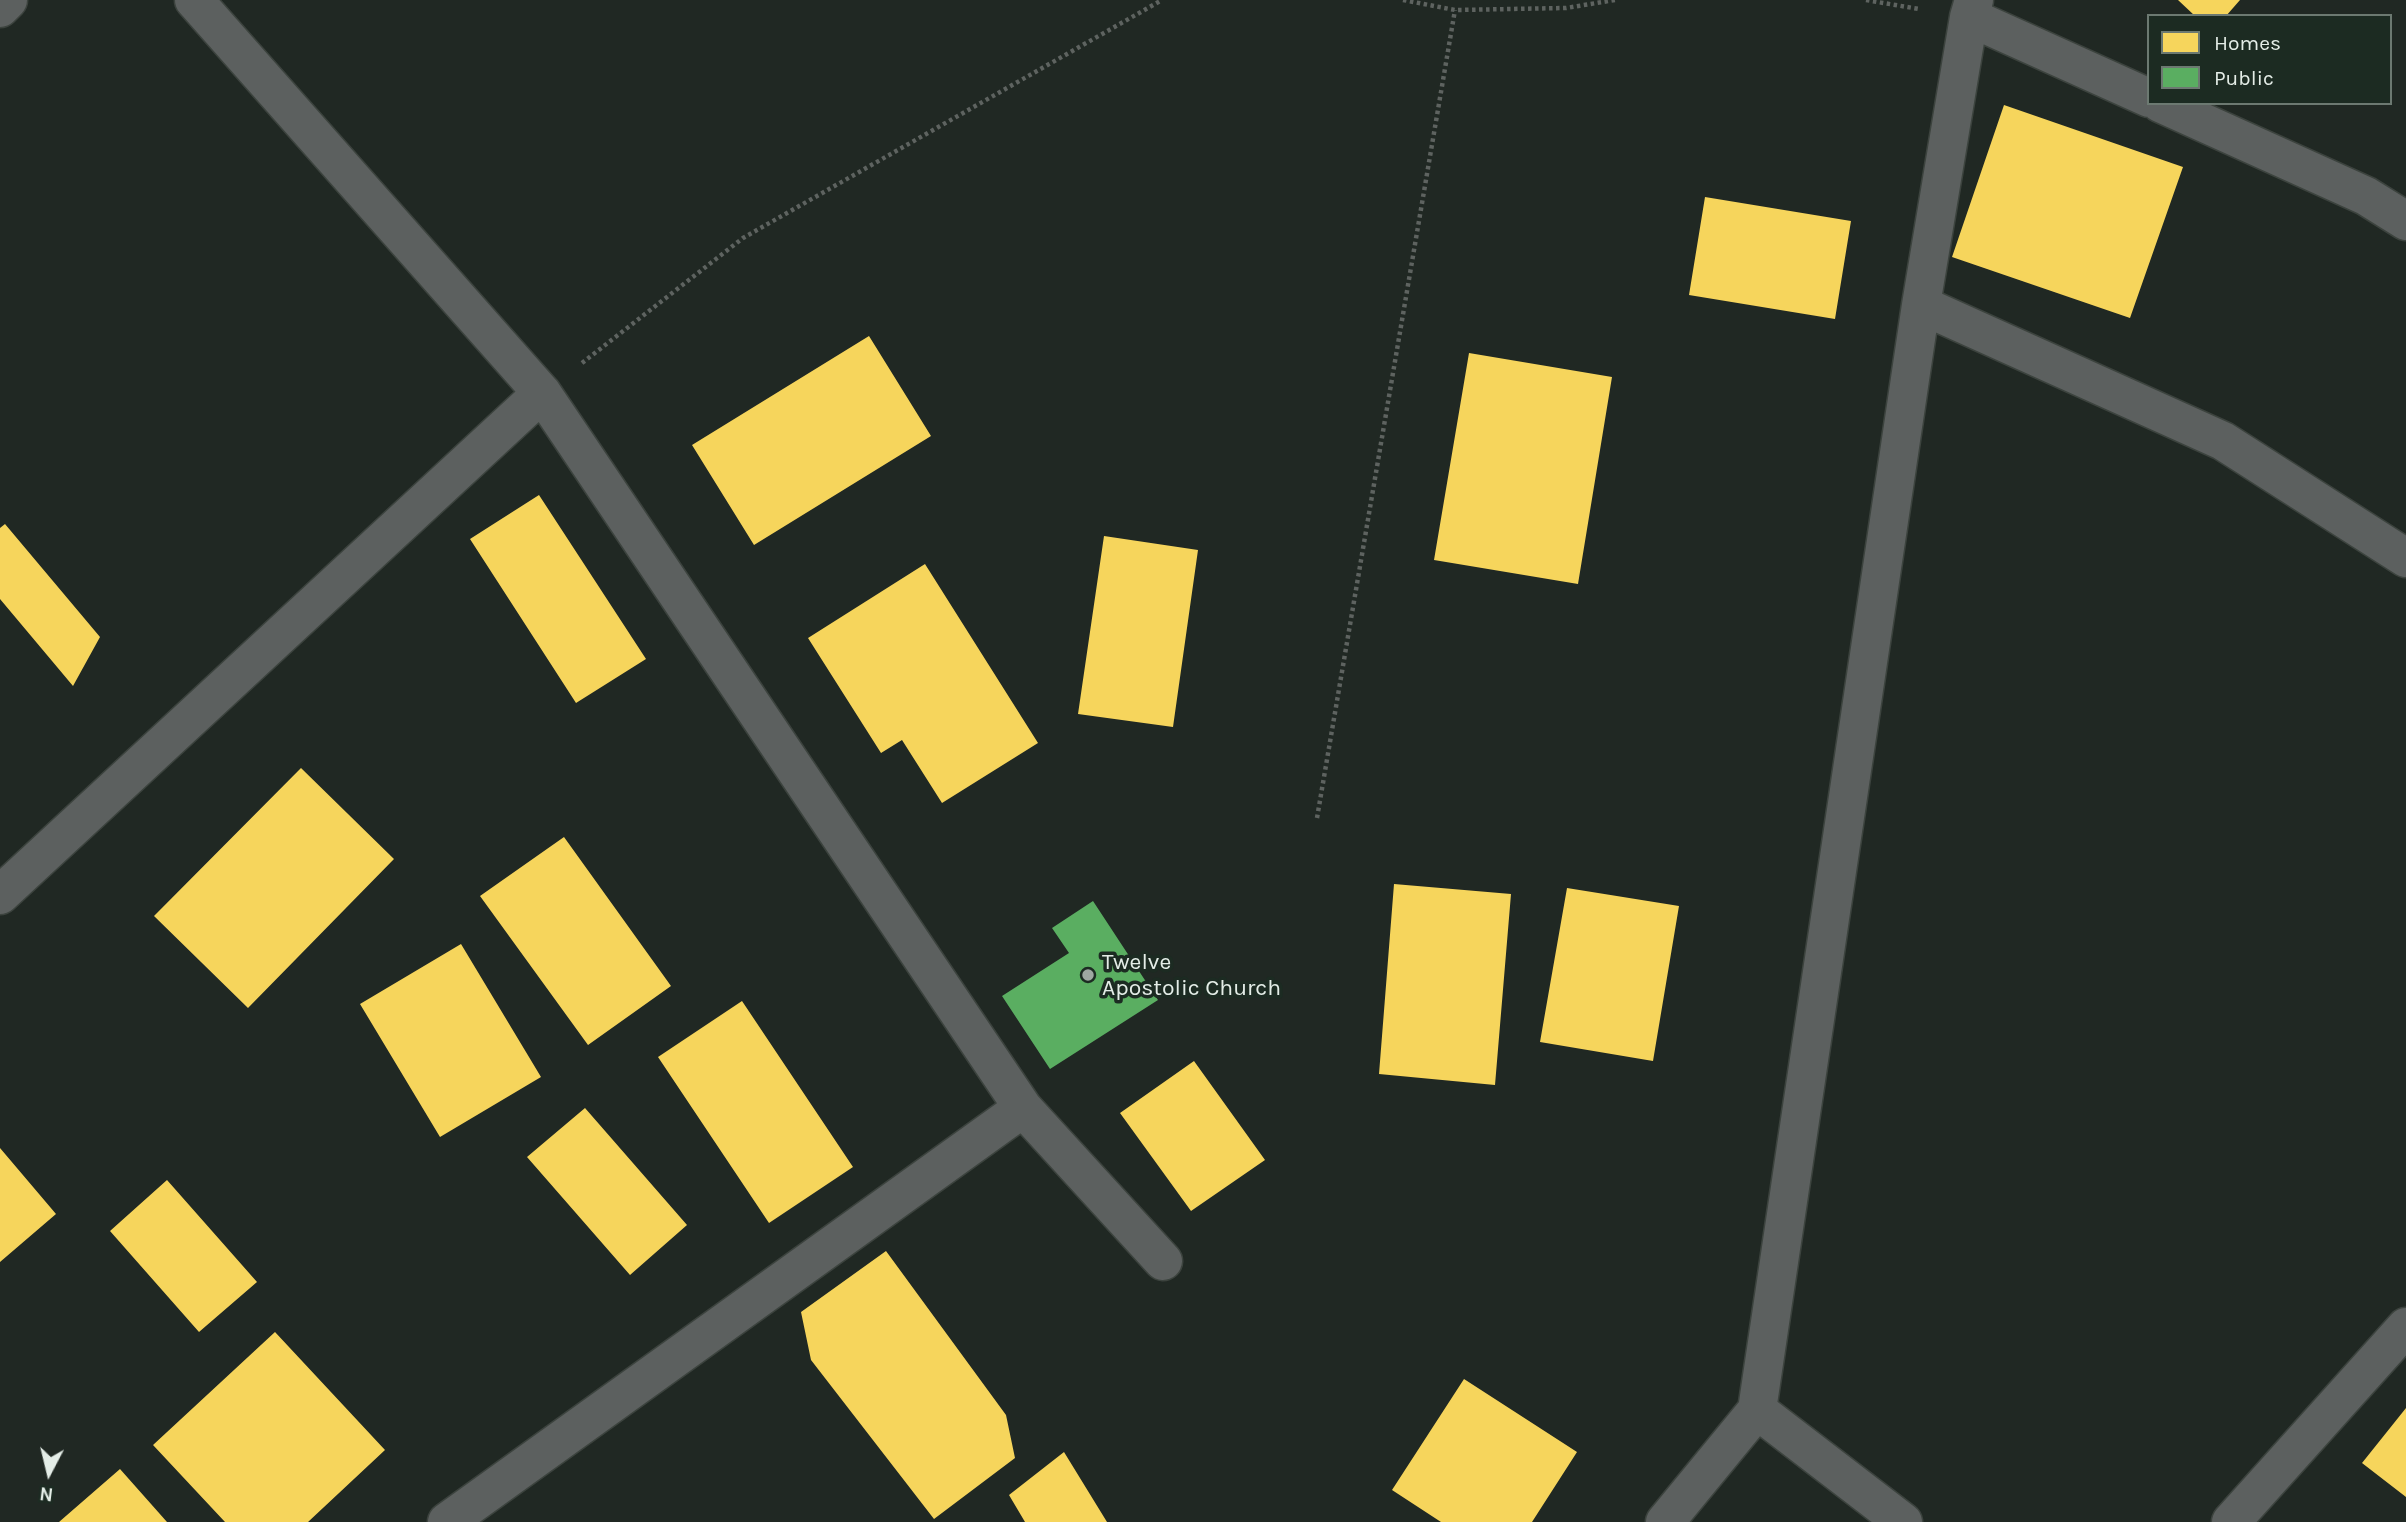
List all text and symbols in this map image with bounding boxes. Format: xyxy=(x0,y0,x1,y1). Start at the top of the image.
legend xyxy=(2147,14,2392,105)
text: Homes xyxy=(2214,31,2281,55)
text: Public xyxy=(2214,66,2274,90)
place label: Twelve Apostolic Church xyxy=(1102,948,1281,1002)
marker: Twelve Apostolic Church xyxy=(1080,967,1096,983)
north arrow xyxy=(14,1438,84,1508)
text: N xyxy=(38,1482,55,1506)

